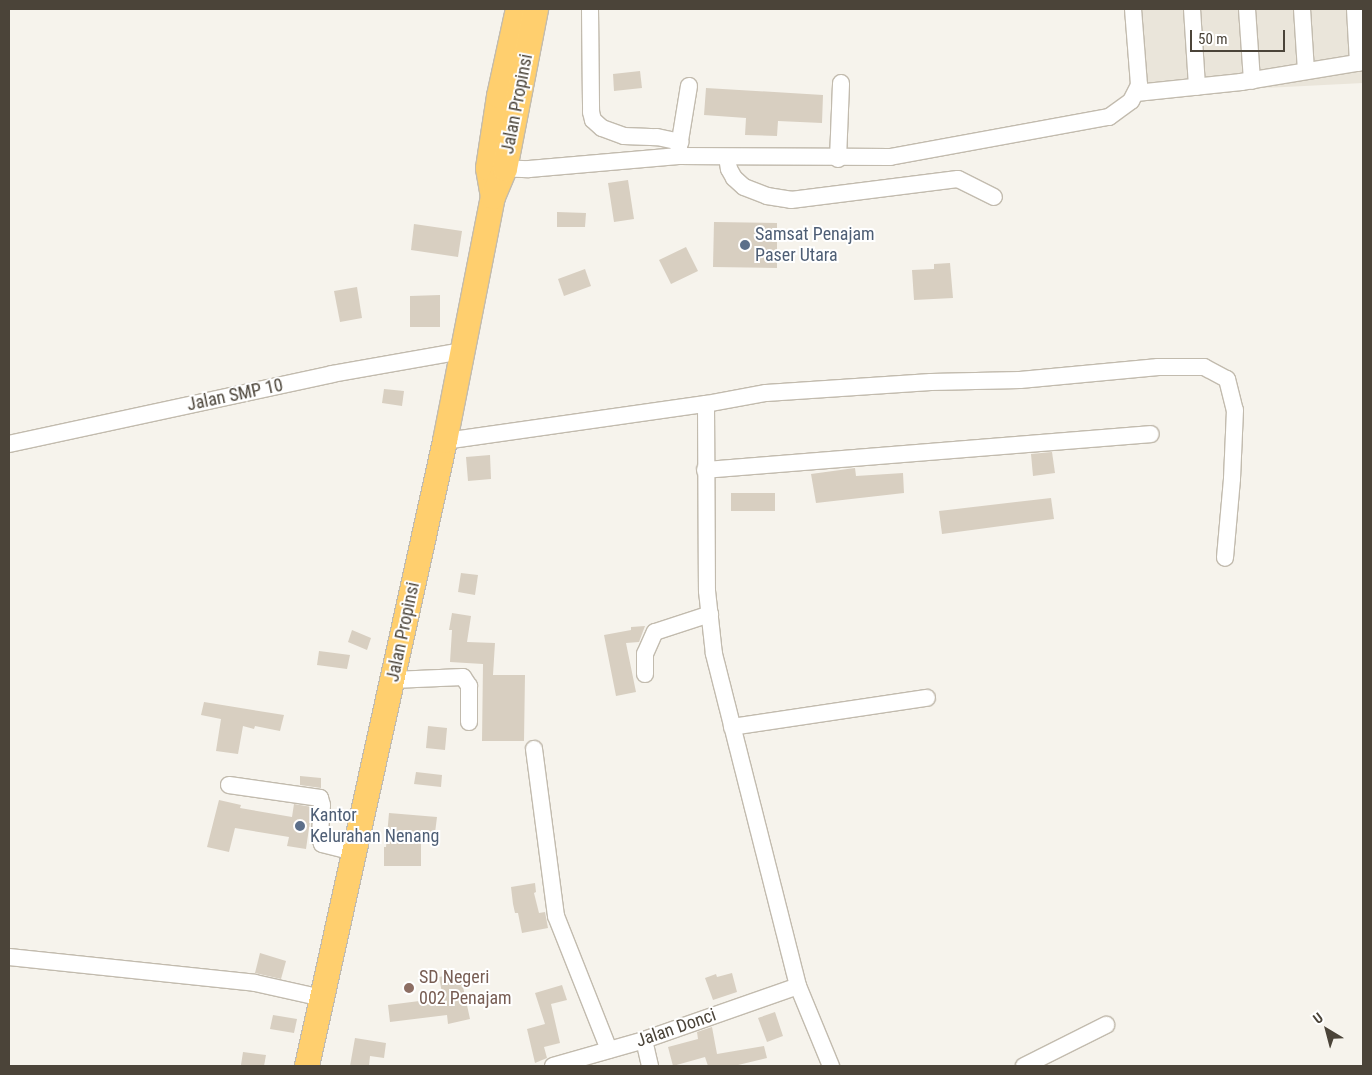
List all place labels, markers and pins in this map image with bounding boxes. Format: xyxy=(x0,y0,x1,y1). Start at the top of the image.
place label: Samsat Penajam Paser Utara xyxy=(755,224,875,266)
marker: Samsat Penajam Paser Utara xyxy=(739,239,751,251)
place label: Kantor Kelurahan Nenang xyxy=(310,805,439,848)
marker: Kantor Kelurahan Nenang xyxy=(294,820,306,832)
place label: SD Negeri 002 Penajam xyxy=(419,967,512,1010)
marker: SD Negeri 002 Penajam xyxy=(403,982,415,994)

